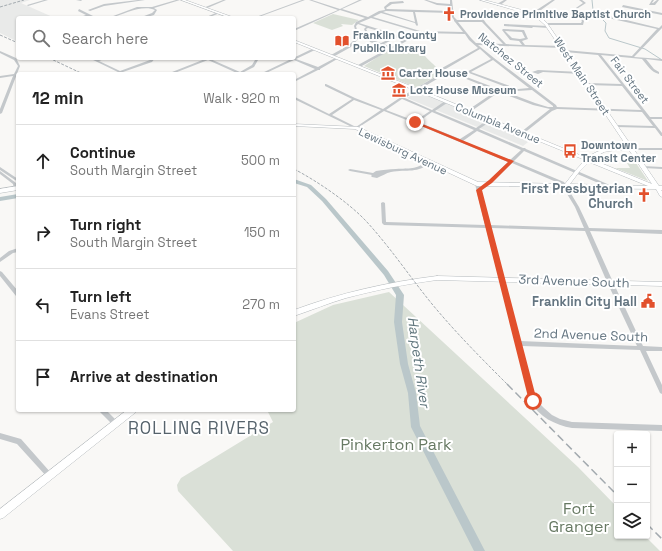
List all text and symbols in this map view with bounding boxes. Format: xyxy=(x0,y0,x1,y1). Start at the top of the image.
church icon: Providence Primitive Baptist Church xyxy=(441,6,457,22)
place label: Providence Primitive Baptist Church xyxy=(460,7,651,21)
search box xyxy=(16,16,296,60)
icon: search xyxy=(30,27,52,49)
place label: Franklin County Public Library xyxy=(353,28,437,55)
text: Search here xyxy=(62,29,148,48)
street label: Natchez Street xyxy=(476,29,546,91)
library icon: Franklin County Public Library xyxy=(334,33,350,49)
street label: West Main Street xyxy=(551,34,613,118)
street label: Fair Street xyxy=(608,54,652,106)
museum icon: Carter House xyxy=(380,65,396,81)
place label: Carter House xyxy=(399,66,468,80)
museum icon: Lotz House Museum xyxy=(391,82,407,98)
place label: Lotz House Museum xyxy=(410,83,516,97)
text: 12 min xyxy=(32,87,84,109)
text: Walk · 920 m xyxy=(203,90,280,107)
street label: Columbia Avenue xyxy=(453,100,543,146)
route end xyxy=(406,113,424,131)
street label: Lewisburg Avenue xyxy=(357,124,449,178)
place label: Downtown Transit Center xyxy=(581,138,657,165)
text: Continue xyxy=(70,143,136,162)
bus stop icon: Downtown Transit Center xyxy=(562,143,578,159)
icon: ahead xyxy=(32,150,54,172)
text: 500 m xyxy=(241,152,280,169)
text: South Margin Street xyxy=(70,162,197,179)
place label: First Presbyterian Church xyxy=(521,180,633,212)
church icon: First Presbyterian Church xyxy=(636,187,652,203)
text: Turn right xyxy=(70,215,141,234)
icon: right xyxy=(32,222,54,244)
text: 150 m xyxy=(244,224,280,241)
text: South Margin Street xyxy=(70,234,197,251)
street label: 3rd Avenue South xyxy=(518,271,630,291)
text: Turn left xyxy=(70,287,132,306)
place label: Franklin City Hall xyxy=(532,293,637,310)
public building icon: Franklin City Hall xyxy=(640,293,656,309)
icon: left xyxy=(32,294,54,316)
text: 270 m xyxy=(242,296,280,313)
text: Evans Street xyxy=(70,306,150,323)
water label: Harpeth River xyxy=(404,316,435,410)
street label: 2nd Avenue South xyxy=(533,325,649,345)
icon: arrive xyxy=(32,366,54,388)
text: Arrive at destination xyxy=(70,367,218,386)
route start xyxy=(524,392,542,410)
district label: ROLLING RIVERS xyxy=(128,417,270,439)
map controls xyxy=(614,431,650,539)
button: + xyxy=(614,431,650,467)
park label: Pinkerton Park xyxy=(340,434,452,455)
button: − xyxy=(614,467,650,503)
park label: Fort Granger xyxy=(548,498,610,537)
button: layers xyxy=(614,503,650,539)

